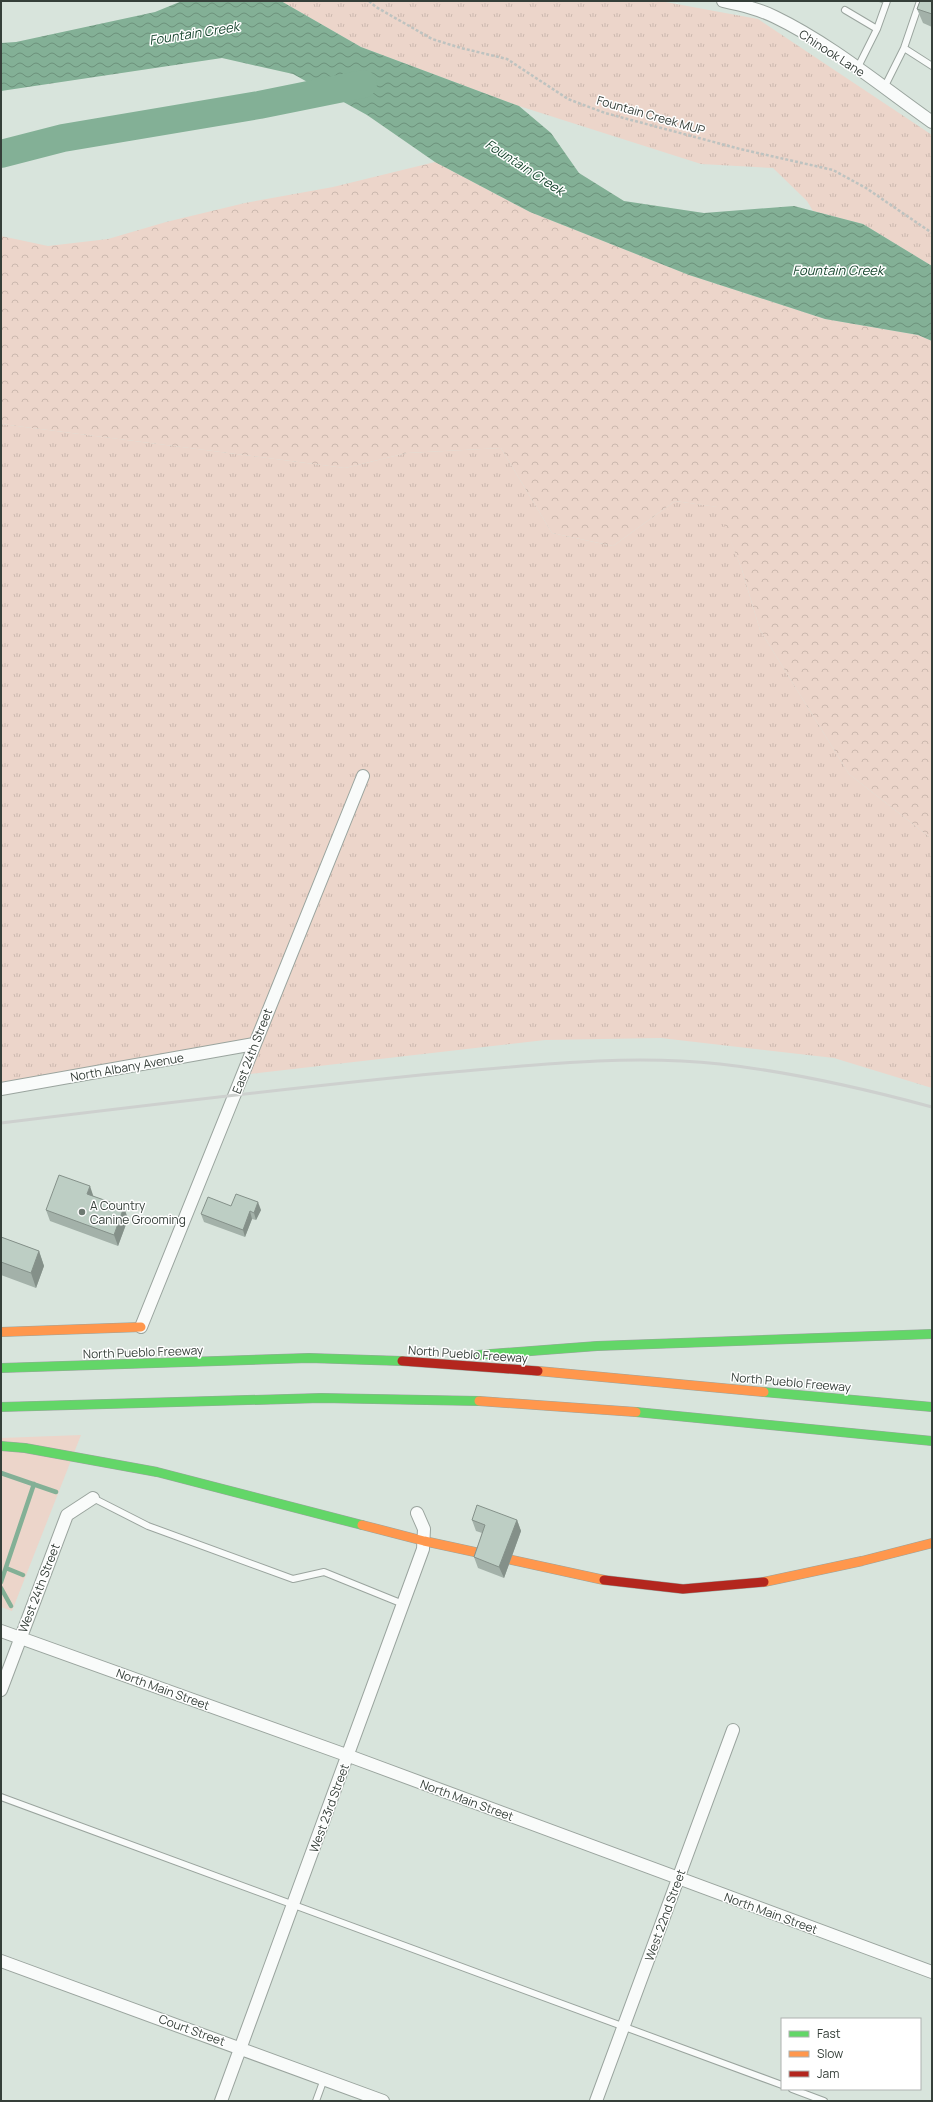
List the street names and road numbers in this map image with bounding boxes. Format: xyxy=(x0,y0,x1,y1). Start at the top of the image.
street label: Chinook Lane xyxy=(796,25,868,81)
street label: Fountain Creek MUP xyxy=(595,91,707,139)
street label: East 24th Street xyxy=(228,1006,276,1096)
street label: North Albany Avenue xyxy=(69,1049,185,1085)
street label: North Pueblo Freeway xyxy=(83,1341,204,1363)
street label: North Pueblo Freeway xyxy=(407,1341,529,1367)
street label: North Pueblo Freeway xyxy=(730,1368,852,1396)
street label: West 24th Street xyxy=(14,1541,64,1635)
street label: North Main Street xyxy=(114,1664,212,1714)
street label: West 23rd Street xyxy=(305,1761,353,1855)
street label: North Main Street xyxy=(418,1775,516,1825)
street label: West 22nd Street xyxy=(640,1867,690,1963)
street label: North Main Street xyxy=(722,1888,820,1938)
street label: Court Street xyxy=(156,2010,228,2050)

